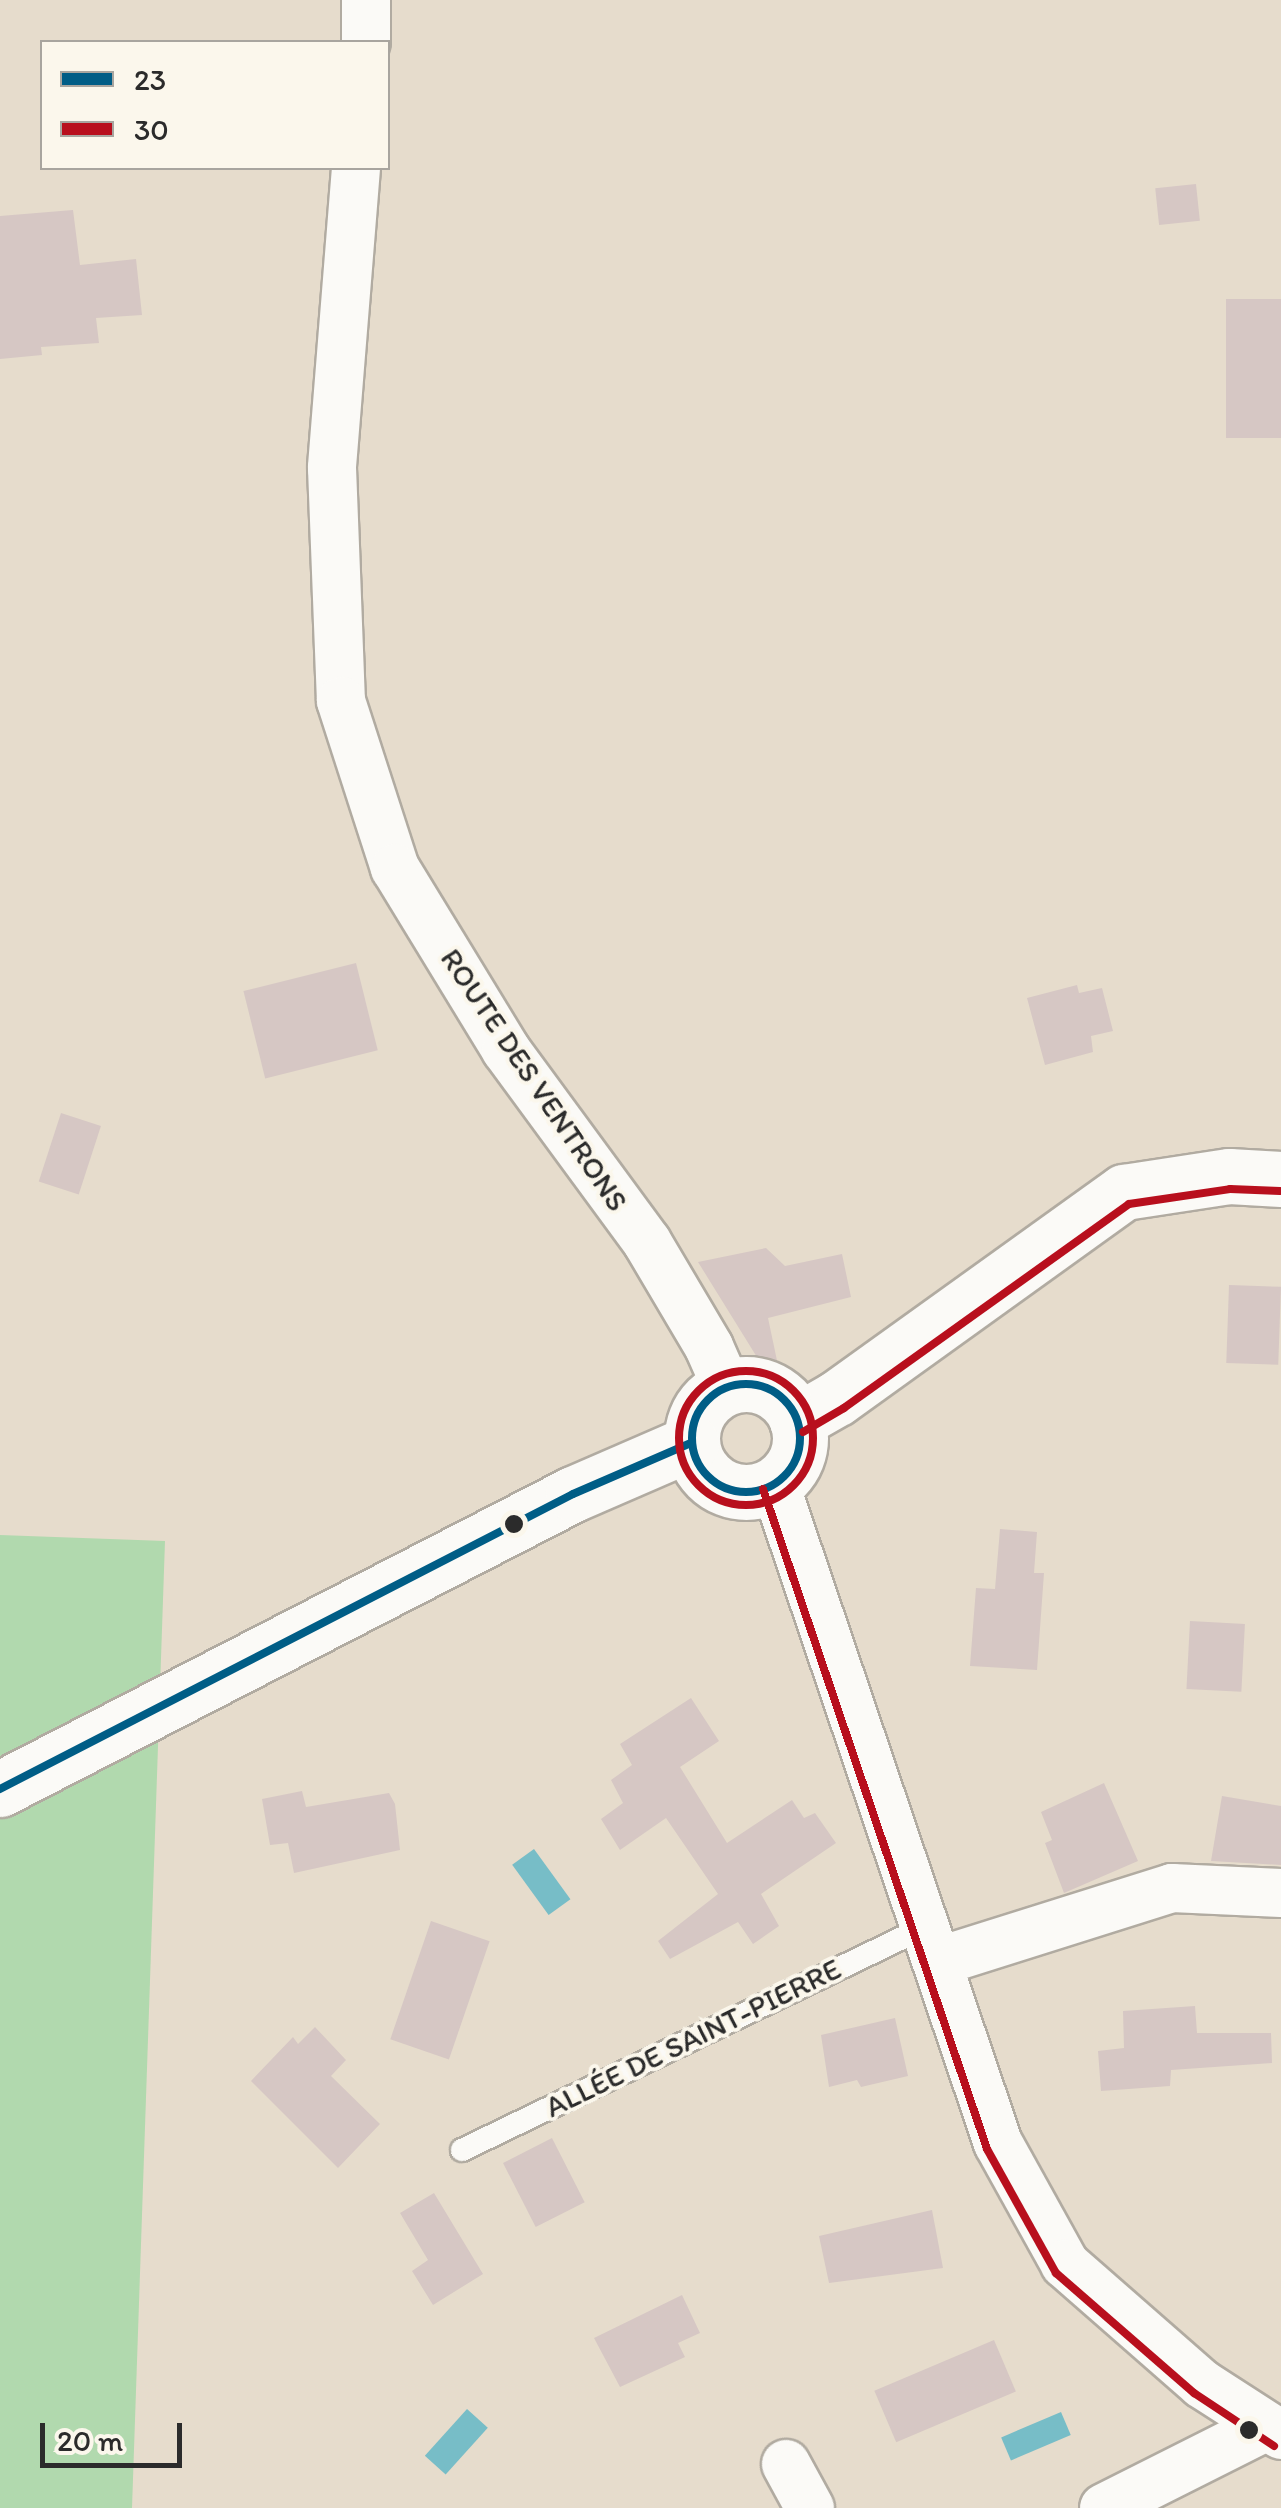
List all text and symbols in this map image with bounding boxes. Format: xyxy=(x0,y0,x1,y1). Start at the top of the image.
legend xyxy=(40,40,390,170)
text: 23 xyxy=(134,61,166,98)
text: 30 xyxy=(134,111,169,148)
street label: ROUTE DES VENTRONS xyxy=(433,942,635,1218)
unlabelled marker xyxy=(504,1514,524,1534)
street label: ALLÉE DE SAINT-PIERRE xyxy=(539,1951,847,2125)
scale bar xyxy=(45,2403,188,2465)
unlabelled marker xyxy=(1239,2420,1259,2440)
text: 20 m xyxy=(57,2422,123,2459)

